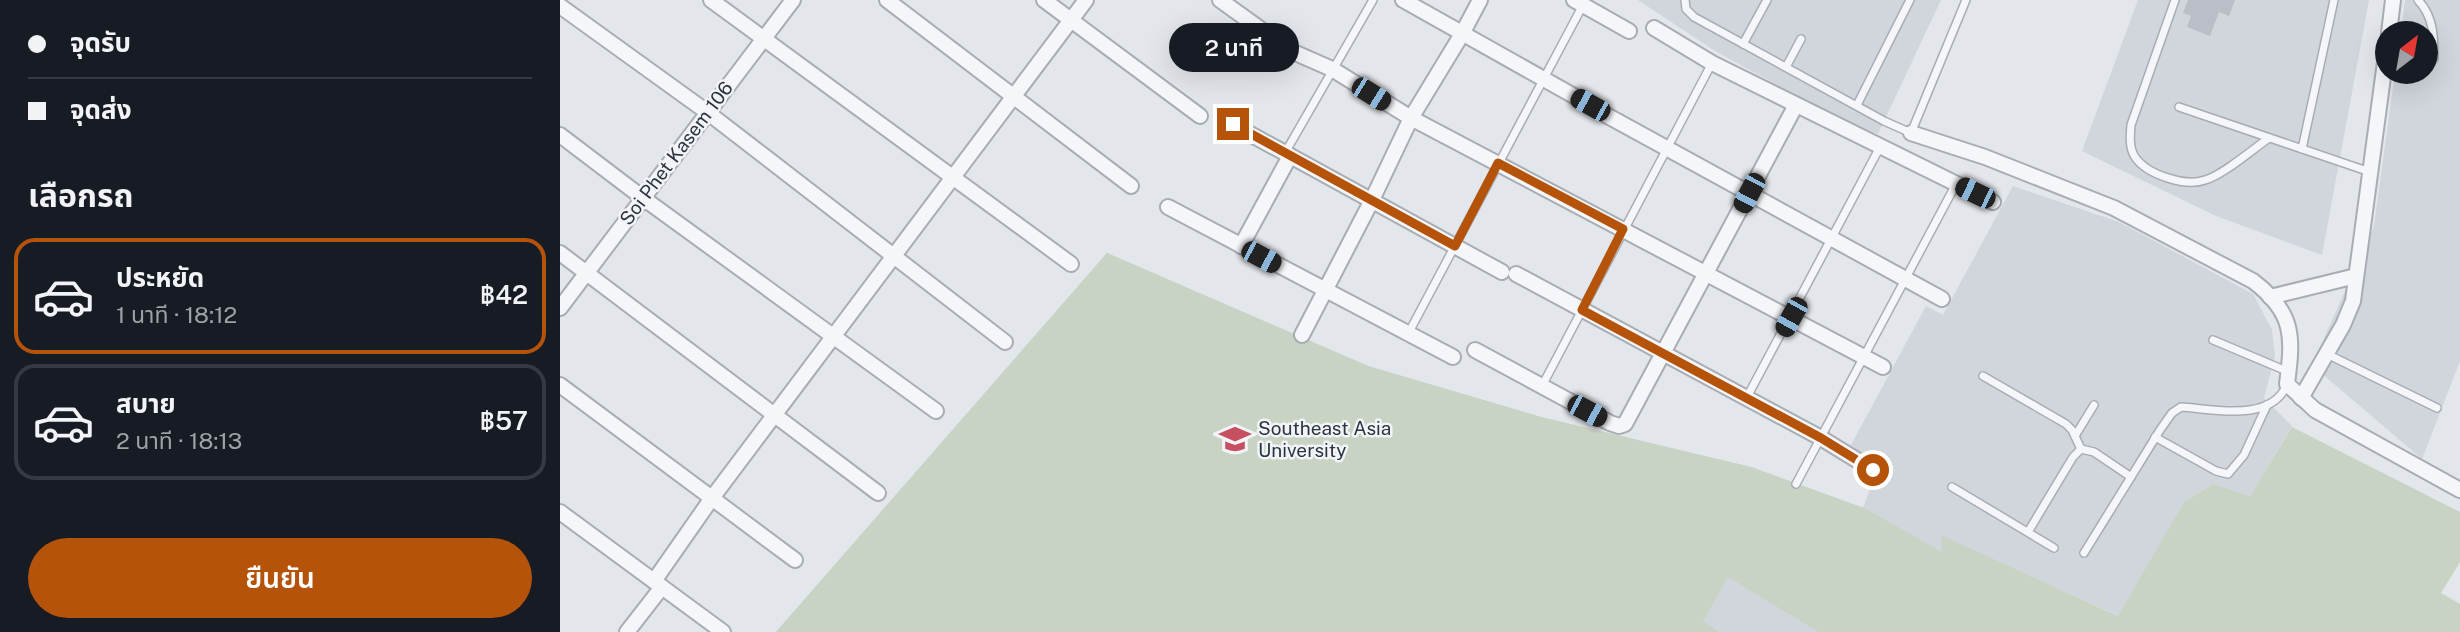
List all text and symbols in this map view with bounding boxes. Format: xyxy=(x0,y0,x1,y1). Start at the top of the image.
north arrow xyxy=(2375,21,2438,84)
map controls xyxy=(2375,21,2438,84)
callout: 2 นาที xyxy=(1168,23,1298,72)
text: จุดรับ xyxy=(70,27,131,58)
text: 2 นาที xyxy=(1205,34,1263,61)
car xyxy=(1348,74,1395,114)
street label: Soi Phet Kasem 106 xyxy=(615,77,737,229)
car xyxy=(1567,86,1614,124)
text: จุดส่ง xyxy=(70,94,132,125)
route end xyxy=(1217,108,1249,140)
car xyxy=(1730,170,1769,216)
car xyxy=(1952,174,1999,212)
text: เลือกรถ xyxy=(28,177,133,214)
car xyxy=(1238,238,1285,276)
text: ประหยัด xyxy=(116,262,204,293)
icon: car xyxy=(32,265,95,328)
text: ฿42 xyxy=(480,279,528,310)
car xyxy=(1772,294,1811,340)
text: 1 นาที · 18:12 xyxy=(116,301,237,328)
text: สบาย xyxy=(116,388,176,419)
icon: car xyxy=(32,391,95,454)
car xyxy=(1564,392,1611,430)
text: ฿57 xyxy=(480,405,528,436)
place label: Southeast Asia University xyxy=(1258,417,1391,461)
school or university icon: Southeast Asia University xyxy=(1218,422,1252,456)
text: 2 นาที · 18:13 xyxy=(116,427,242,454)
route start xyxy=(1857,454,1889,486)
button: ยืนยัน xyxy=(28,538,532,618)

